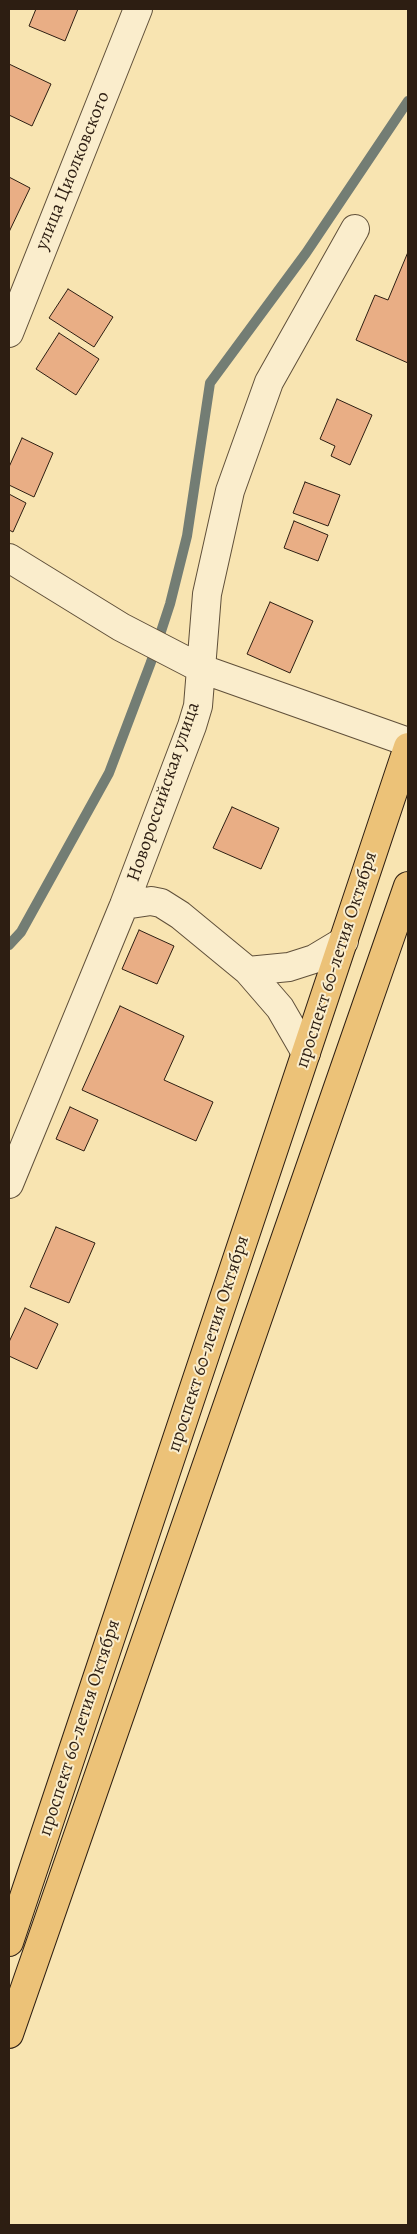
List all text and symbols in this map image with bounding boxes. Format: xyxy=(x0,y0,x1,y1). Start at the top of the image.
street label: улица Циолковского xyxy=(31,88,115,254)
street label: Новороссийская улица xyxy=(123,699,205,885)
street label: проспект 60-летия Октября xyxy=(291,849,383,1071)
street label: проспект 60-летия Октября xyxy=(163,1233,255,1455)
street label: проспект 60-летия Октября xyxy=(34,1617,126,1839)

